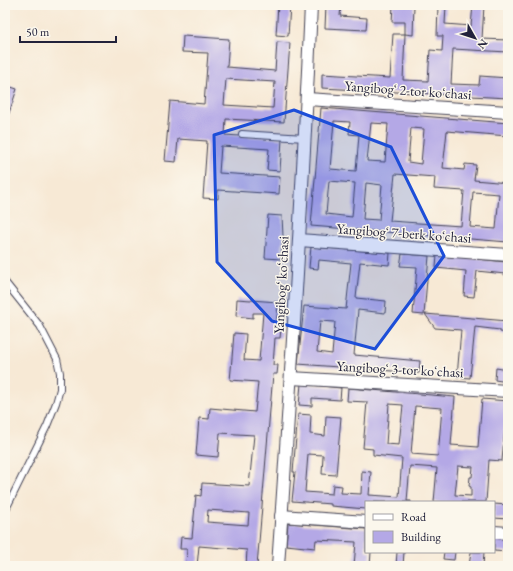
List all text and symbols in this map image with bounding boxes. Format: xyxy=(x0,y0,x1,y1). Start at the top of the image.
scale bar xyxy=(20,18,116,44)
north arrow xyxy=(455,18,495,58)
text: 50 m xyxy=(26,24,50,40)
text: N xyxy=(474,36,491,52)
street label: Yangibogʻ 2-tor koʻchasi xyxy=(344,77,473,103)
street label: Yangibogʻ 7-berk koʻchasi xyxy=(336,219,473,247)
street label: Yangibogʻ koʻchasi xyxy=(269,235,293,334)
street label: Yangibogʻ 3-tor koʻchasi xyxy=(336,357,465,381)
legend xyxy=(365,501,495,553)
text: Road xyxy=(401,509,427,525)
text: Building xyxy=(401,529,442,545)

